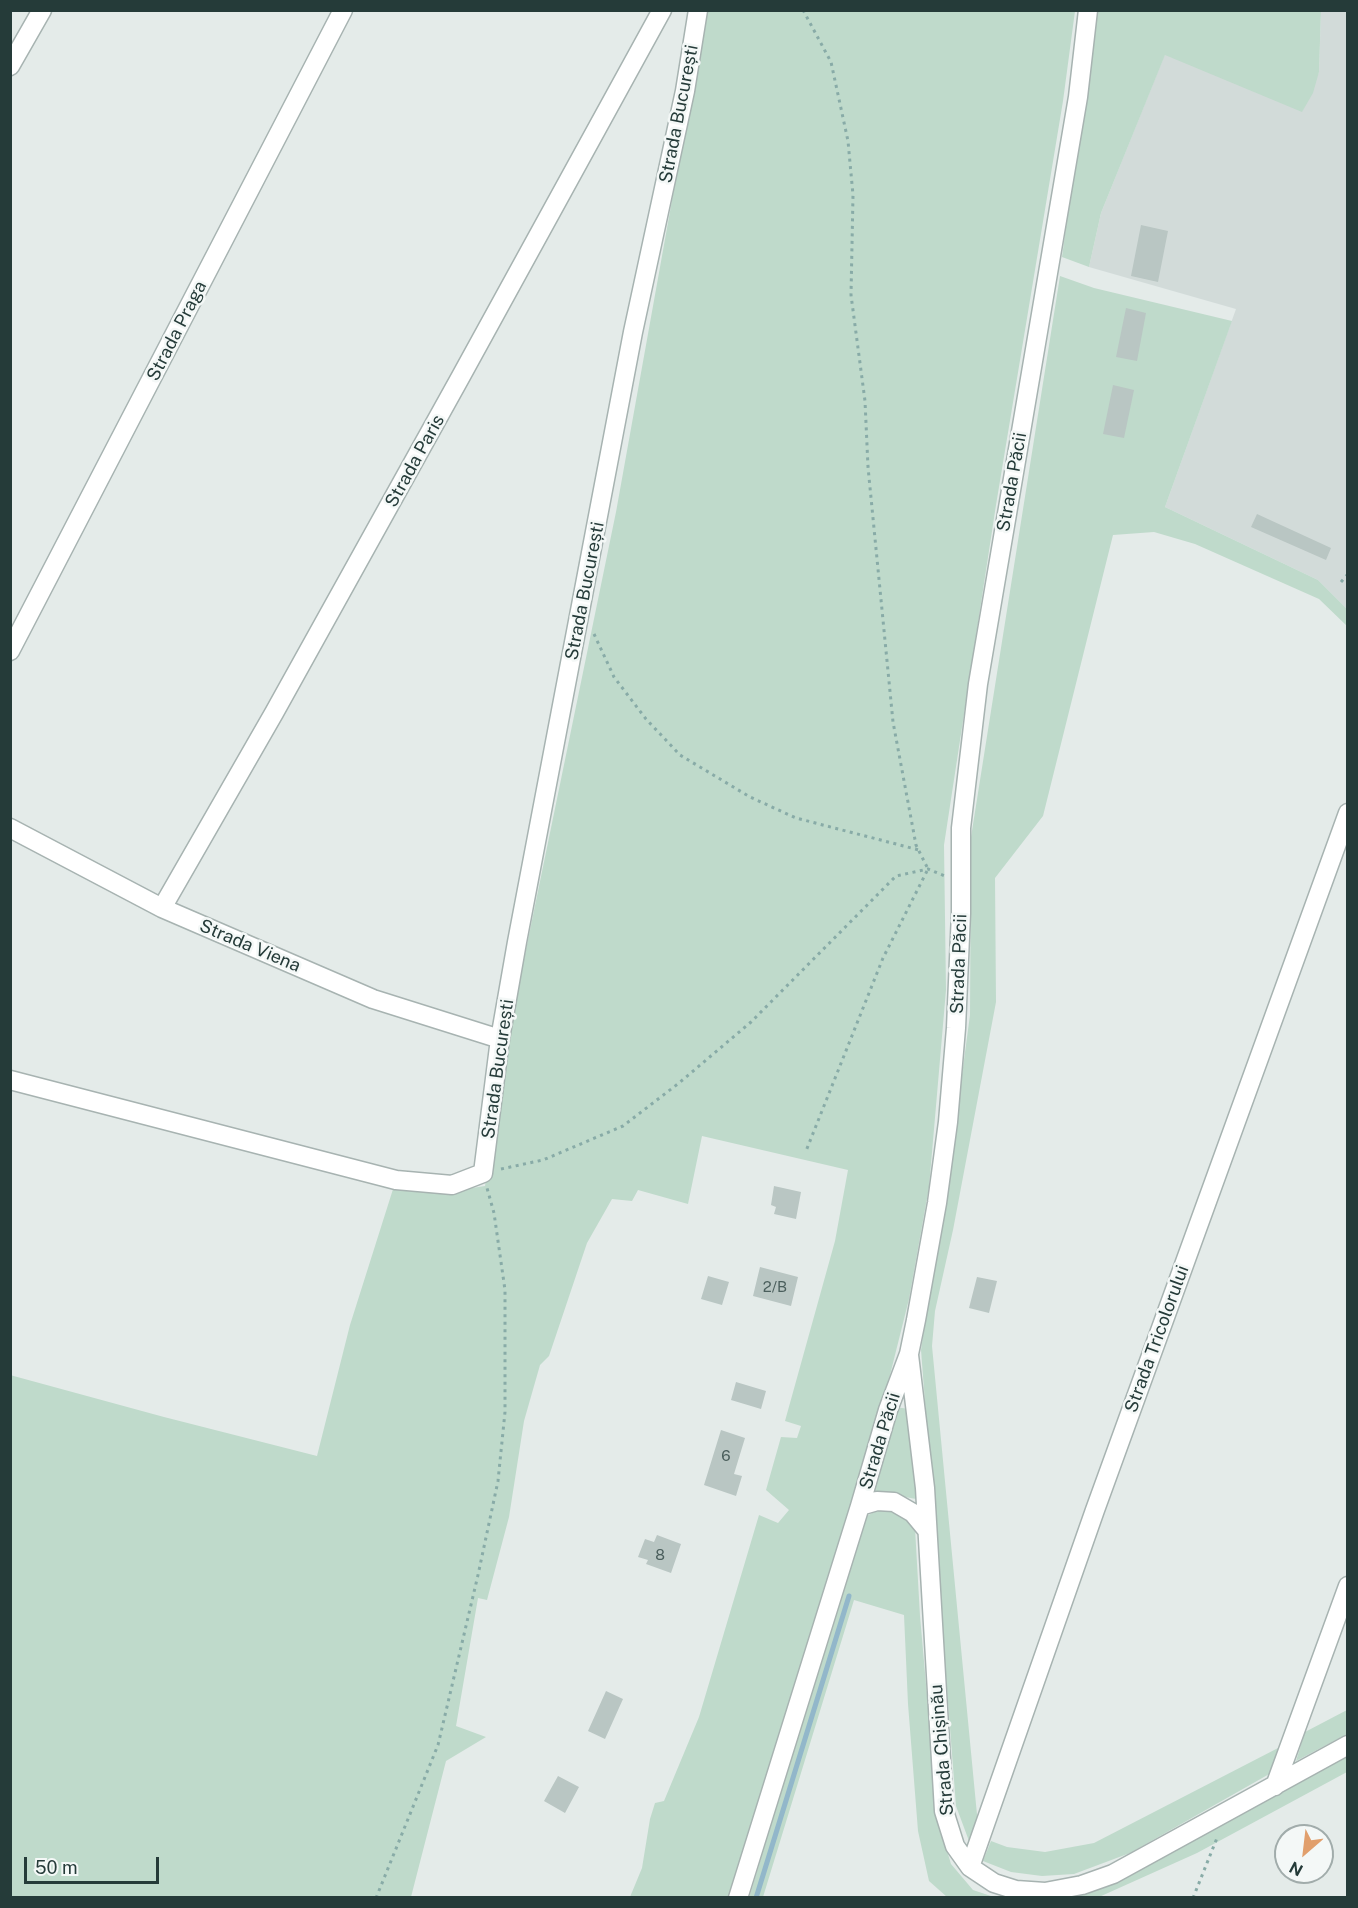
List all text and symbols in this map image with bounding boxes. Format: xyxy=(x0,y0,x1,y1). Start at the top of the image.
street label: Strada București xyxy=(655,43,703,185)
street label: Strada Praga xyxy=(143,277,211,385)
street label: Strada Paris xyxy=(381,411,449,511)
street label: Strada Păcii xyxy=(993,431,1031,533)
street label: Strada București xyxy=(561,520,609,662)
street label: Strada Păcii xyxy=(946,913,972,1015)
street label: Strada Viena xyxy=(196,915,304,977)
street label: Strada București xyxy=(478,998,518,1140)
street label: Strada Tricolorului xyxy=(1120,1263,1194,1415)
house number: 2/B xyxy=(763,1278,787,1296)
street label: Strada Păcii xyxy=(855,1390,905,1492)
house number: 6 xyxy=(721,1447,731,1465)
house number: 8 xyxy=(655,1546,665,1564)
street label: Strada Chișinău xyxy=(925,1683,959,1817)
north arrow xyxy=(1274,1824,1334,1884)
scale bar xyxy=(27,1845,162,1883)
text: 50 m xyxy=(35,1857,78,1878)
text: N xyxy=(1286,1857,1306,1880)

